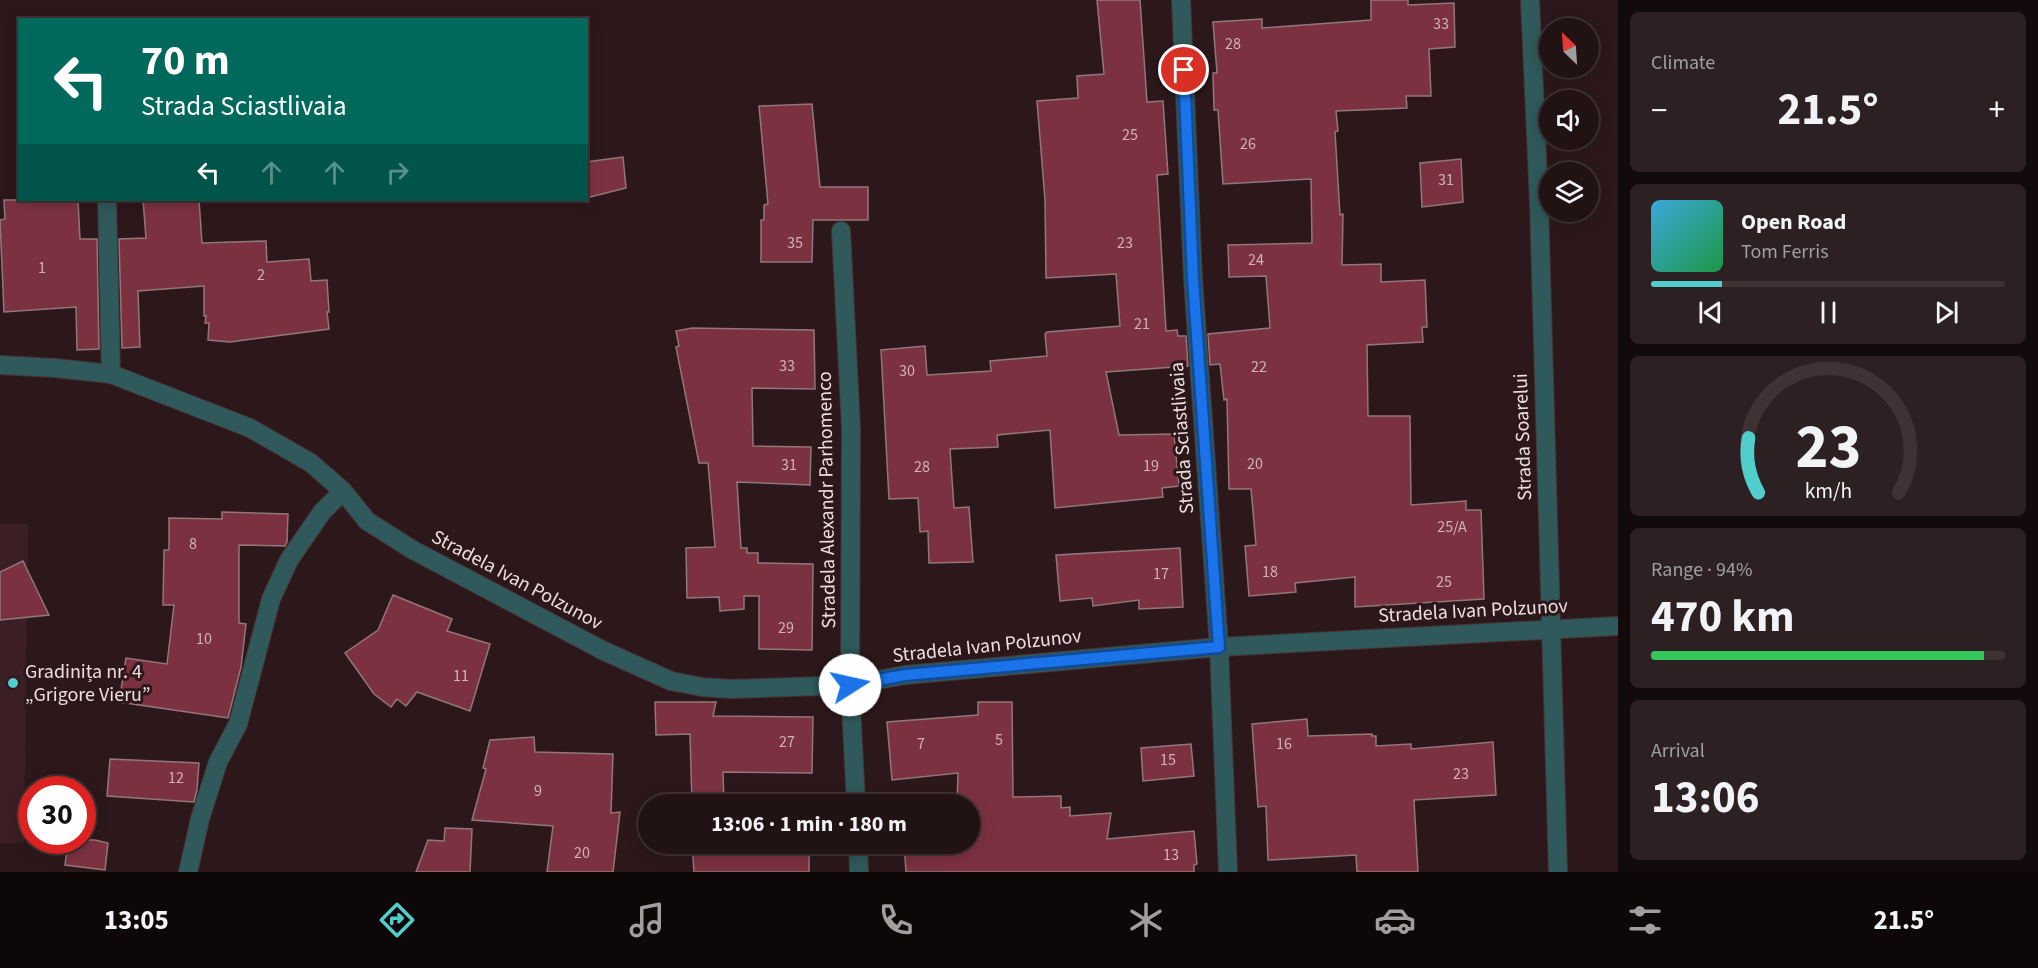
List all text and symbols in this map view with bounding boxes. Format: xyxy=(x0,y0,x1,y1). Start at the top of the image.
house number: 33 xyxy=(1433,13,1449,35)
north arrow xyxy=(1539,18,1599,78)
map controls xyxy=(1539,18,1599,222)
text: 70 m xyxy=(141,31,230,91)
house number: 28 xyxy=(1225,33,1241,55)
icon: left xyxy=(42,42,120,120)
pin xyxy=(1158,44,1209,95)
text: Climate xyxy=(1651,49,1715,77)
icon: arrive xyxy=(1167,53,1200,86)
text: 21.5° xyxy=(1777,78,1879,142)
text: Strada Sciastlivaia xyxy=(141,87,347,126)
text: − xyxy=(1651,87,1667,134)
text: + xyxy=(1989,87,2005,134)
button: sound xyxy=(1539,90,1599,150)
house number: 25 xyxy=(1122,124,1138,146)
house number: 26 xyxy=(1240,133,1256,155)
icon: left xyxy=(192,156,225,189)
icon: ahead xyxy=(255,156,288,189)
icon: ahead xyxy=(318,156,351,189)
icon: right xyxy=(381,156,414,189)
button: layers xyxy=(1539,162,1599,222)
house number: 31 xyxy=(1438,169,1454,191)
text: Open Road xyxy=(1741,206,1846,238)
house number: 35 xyxy=(787,232,803,254)
house number: 23 xyxy=(1117,232,1133,254)
text: Tom Ferris xyxy=(1741,238,1829,266)
house number: 24 xyxy=(1248,249,1264,271)
house number: 1 xyxy=(38,257,46,279)
house number: 2 xyxy=(257,264,265,286)
icon: previous xyxy=(1694,296,1727,329)
icon: pause xyxy=(1812,296,1845,329)
icon: next xyxy=(1930,296,1963,329)
house number: 21 xyxy=(1134,313,1150,335)
house number: 33 xyxy=(779,355,795,377)
house number: 22 xyxy=(1251,356,1267,378)
house number: 30 xyxy=(899,360,915,382)
street label: Strada Sciastlivaia xyxy=(1163,361,1201,515)
street label: Stradela Alexandr Parhomenco xyxy=(811,371,843,629)
street label: Strada Soarelui xyxy=(1507,373,1539,501)
text: 23 xyxy=(1795,403,1861,492)
house number: 20 xyxy=(1247,453,1263,475)
house number: 31 xyxy=(781,454,797,476)
house number: 19 xyxy=(1143,455,1159,477)
house number: 28 xyxy=(914,456,930,478)
text: km/h xyxy=(1804,476,1852,507)
house number: 25/A xyxy=(1437,516,1467,538)
street label: Stradela Ivan Polzunov xyxy=(427,523,608,637)
house number: 8 xyxy=(189,533,197,555)
text: Range · 94% xyxy=(1651,556,1752,584)
house number: 18 xyxy=(1262,561,1278,583)
house number: 17 xyxy=(1153,563,1169,585)
house number: 25 xyxy=(1436,571,1452,593)
text: 470 km xyxy=(1651,585,1795,649)
street label: Stradela Ivan Polzunov xyxy=(1377,592,1569,630)
house number: 29 xyxy=(778,617,794,639)
street label: Stradela Ivan Polzunov xyxy=(891,622,1084,670)
house number: 10 xyxy=(196,628,212,650)
position arrow xyxy=(818,653,882,717)
place label: Gradinița nr. 4 „Grigore Vieru” xyxy=(25,658,151,709)
house number: 11 xyxy=(453,665,469,687)
marker: Gradinița nr. 4 „Grigore Vieru” xyxy=(6,676,20,690)
house number: 5 xyxy=(995,729,1003,751)
house number: 27 xyxy=(779,731,795,753)
house number: 7 xyxy=(917,733,925,755)
house number: 16 xyxy=(1276,733,1292,755)
text: Arrival xyxy=(1651,737,1705,765)
house number: 15 xyxy=(1160,749,1176,771)
house number: 23 xyxy=(1453,763,1469,785)
text: 13:06 xyxy=(1651,766,1760,830)
house number: 12 xyxy=(168,767,184,789)
speed limit sign: 30 xyxy=(18,776,96,854)
house number: 9 xyxy=(534,780,542,802)
text: 13:06 · 1 min · 180 m xyxy=(711,808,907,840)
house number: 20 xyxy=(574,842,590,864)
house number: 13 xyxy=(1163,844,1179,866)
icon: directions xyxy=(376,899,418,941)
icon: music xyxy=(626,899,668,941)
icon: phone xyxy=(875,899,917,941)
icon: climate xyxy=(1125,899,1167,941)
icon: car xyxy=(1374,899,1416,941)
icon: filters xyxy=(1624,899,1666,941)
text: 13:05 xyxy=(104,901,169,940)
text: 21.5° xyxy=(1873,901,1934,940)

